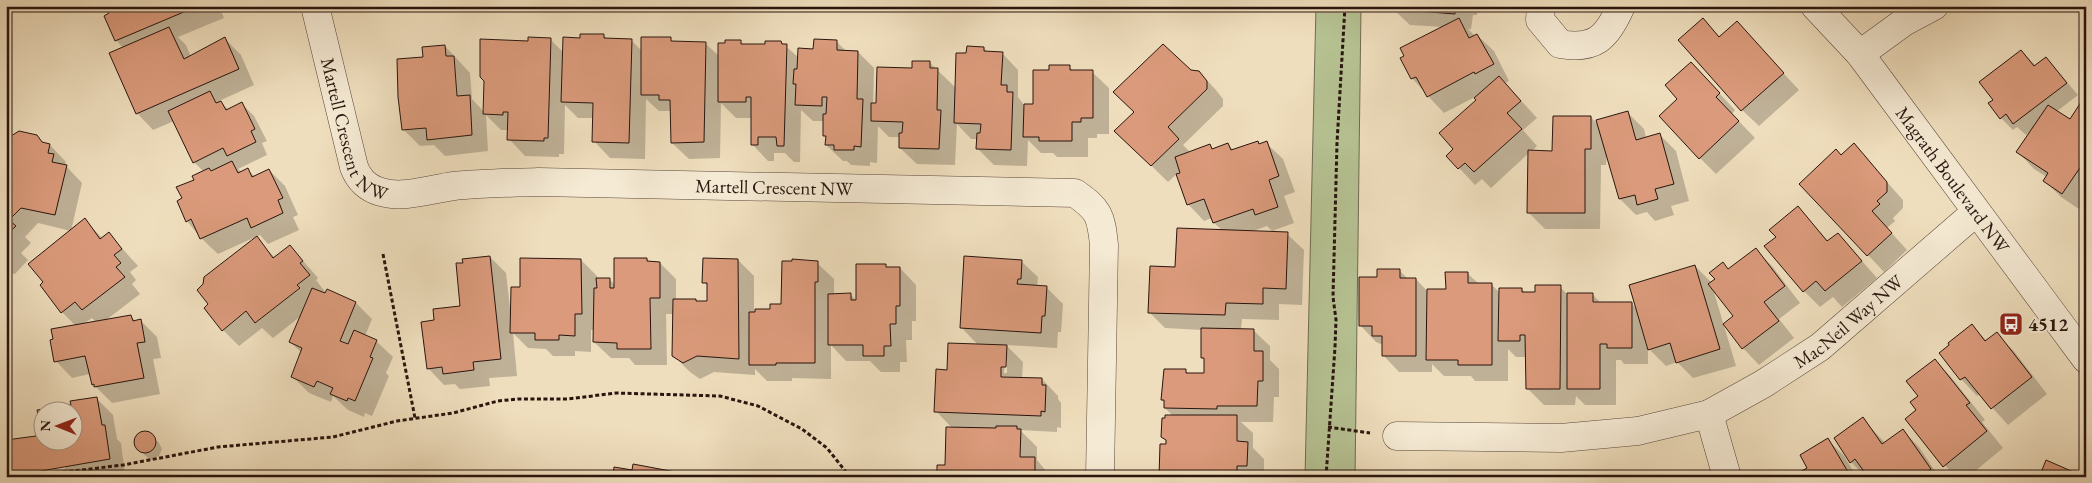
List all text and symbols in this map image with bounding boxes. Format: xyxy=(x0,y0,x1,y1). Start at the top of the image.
street label: Martell Crescent NW xyxy=(315,55,392,206)
street label: Magrath Boulevard NW xyxy=(1890,101,2016,258)
street label: Martell Crescent NW xyxy=(695,173,854,201)
street label: MacNeil Way NW xyxy=(1788,268,1908,374)
bus stop icon: 4512 xyxy=(1998,311,2024,337)
place label: 4512 xyxy=(2028,312,2068,337)
north arrow xyxy=(32,400,82,450)
text: N xyxy=(36,419,54,432)

